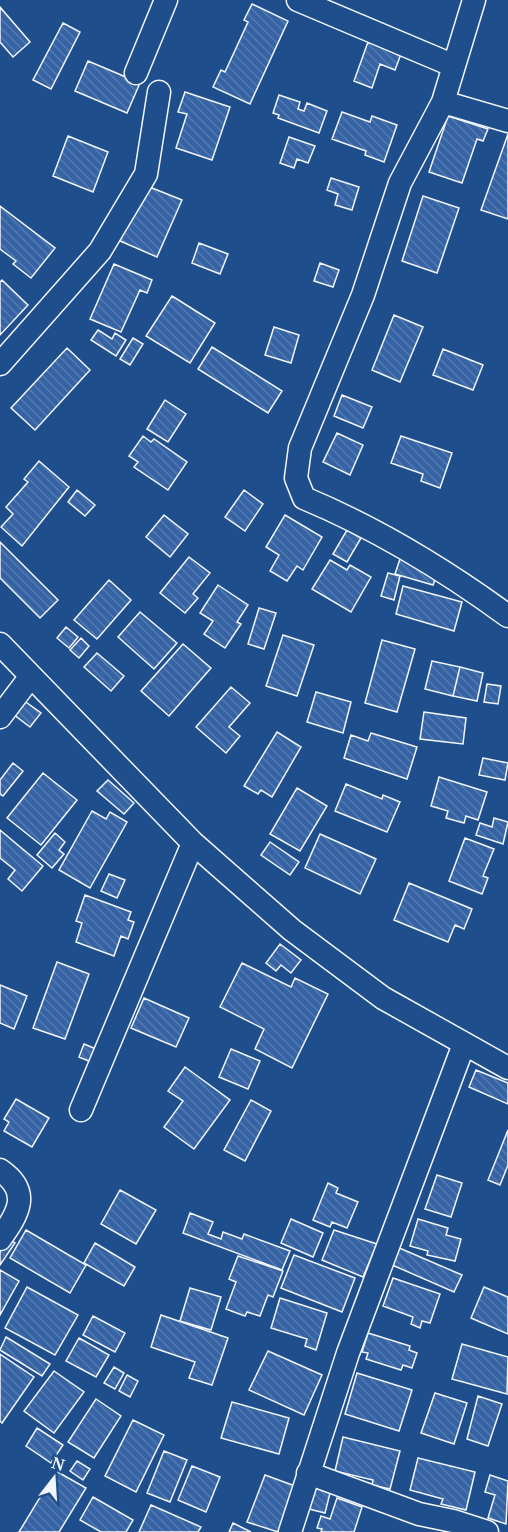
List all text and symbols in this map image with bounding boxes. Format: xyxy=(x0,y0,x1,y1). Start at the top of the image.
north arrow xyxy=(24,1448,84,1508)
text: N xyxy=(49,1451,68,1476)

